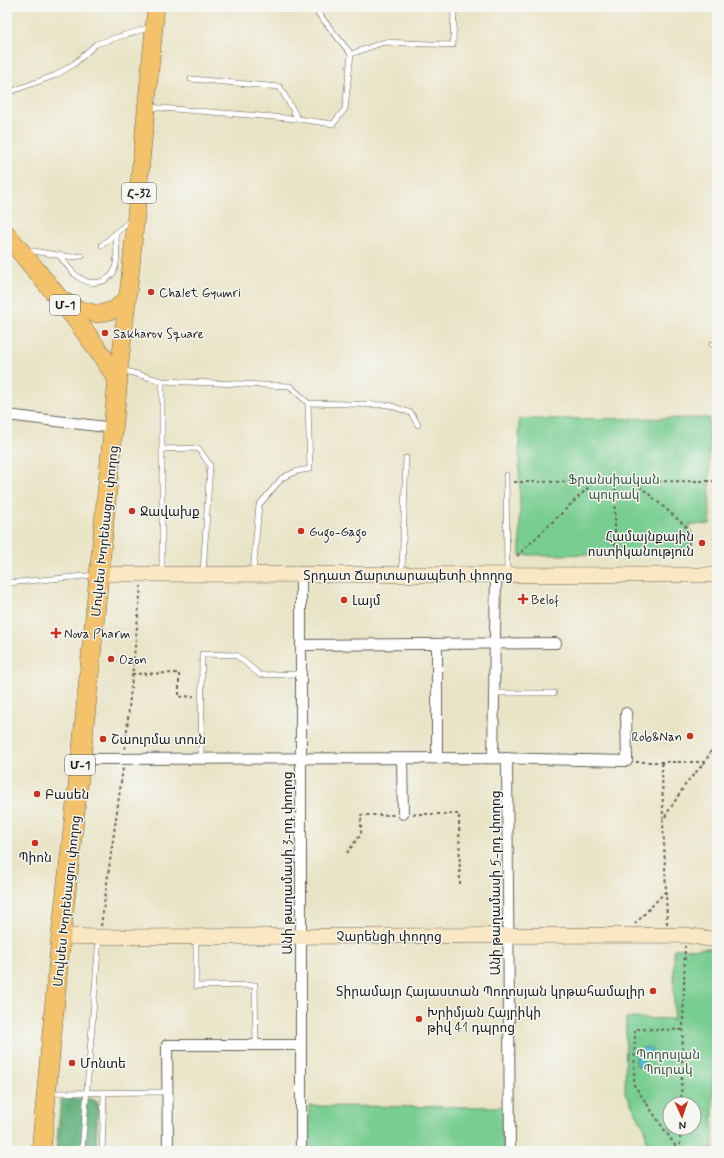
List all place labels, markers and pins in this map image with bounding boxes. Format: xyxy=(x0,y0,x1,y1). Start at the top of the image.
place label: Chalet Gyumri xyxy=(159,285,241,302)
marker: Chalet Gyumri xyxy=(146,287,156,297)
place label: Sakharov Square xyxy=(113,326,204,343)
marker: Sakharov Square xyxy=(100,328,110,338)
place label: Ջավախք xyxy=(140,504,200,521)
marker: Ջավախք xyxy=(127,506,137,516)
place label: Gugo-Gago xyxy=(309,524,366,543)
marker: Gugo-Gago xyxy=(296,526,306,536)
place label: Համայնքային ոստիկանություն xyxy=(588,529,694,561)
marker: Համայնքային ոստիկանություն xyxy=(697,538,707,548)
place label: Belof xyxy=(531,592,559,609)
place label: Լայմ xyxy=(352,593,381,610)
marker: Belof xyxy=(518,594,528,604)
marker: Լայմ xyxy=(339,595,349,605)
place label: Nova Pharm xyxy=(64,626,130,643)
marker: Nova Pharm xyxy=(51,628,61,638)
place label: Ozon xyxy=(119,652,147,669)
marker: Ozon xyxy=(106,654,116,664)
place label: Rob&Nan xyxy=(631,729,682,746)
marker: Rob&Nan xyxy=(685,731,695,741)
place label: Շաուրմա տուն xyxy=(111,732,206,749)
marker: Շաուրմա տուն xyxy=(98,734,108,744)
place label: Բասեն xyxy=(45,787,89,804)
marker: Բասեն xyxy=(32,789,42,799)
marker: Պիոն xyxy=(30,838,40,848)
place label: Պիոն xyxy=(18,850,52,867)
place label: Տիրամայր Հայաստան Պողոսյան կրթահամալիր xyxy=(336,984,645,1001)
marker: Տիրամայր Հայաստան Պողոսյան կրթահամալիր xyxy=(648,986,658,996)
place label: Խրիմյան Հայրիկի թիվ 41 դպրոց xyxy=(427,1005,541,1037)
marker: Խրիմյան Հայրիկի թիվ 41 դպրոց xyxy=(414,1014,424,1024)
place label: Մոնտե xyxy=(80,1056,126,1073)
marker: Մոնտե xyxy=(67,1058,77,1068)

